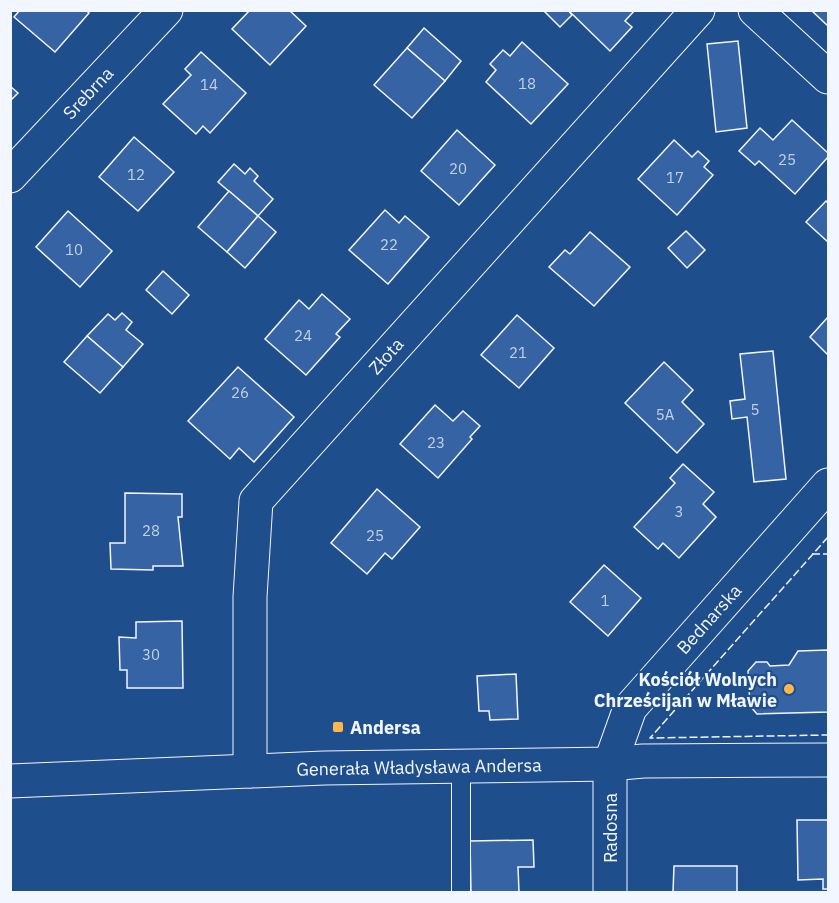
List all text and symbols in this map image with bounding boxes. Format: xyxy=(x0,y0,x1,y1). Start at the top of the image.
street label: Srebrna xyxy=(58,62,118,124)
house number: 18 xyxy=(518,74,536,93)
house number: 14 xyxy=(200,75,218,94)
house number: 25 xyxy=(778,150,796,169)
house number: 20 xyxy=(449,159,467,178)
house number: 12 xyxy=(127,165,145,184)
house number: 17 xyxy=(666,168,684,187)
house number: 22 xyxy=(380,235,398,254)
house number: 10 xyxy=(65,240,83,259)
house number: 24 xyxy=(294,326,312,345)
street label: Złota xyxy=(364,333,409,379)
house number: 21 xyxy=(509,343,527,362)
house number: 26 xyxy=(231,383,249,402)
house number: 5 xyxy=(750,400,760,419)
house number: 5A xyxy=(656,405,675,424)
house number: 23 xyxy=(427,433,445,452)
house number: 3 xyxy=(674,502,684,521)
house number: 28 xyxy=(142,521,160,540)
house number: 25 xyxy=(366,526,384,545)
street label: Bednarska xyxy=(672,579,747,659)
house number: 1 xyxy=(600,591,610,610)
house number: 30 xyxy=(142,645,160,664)
place label: Kościół Wolnych Chrześcijan w Mławie xyxy=(594,668,777,712)
marker: Kościół Wolnych Chrześcijan w Mławie xyxy=(782,682,796,696)
place label: Andersa xyxy=(350,716,421,739)
marker: Andersa xyxy=(331,720,345,734)
street label: Generała Władysława Andersa xyxy=(296,753,542,781)
street label: Radosna xyxy=(599,793,622,863)

